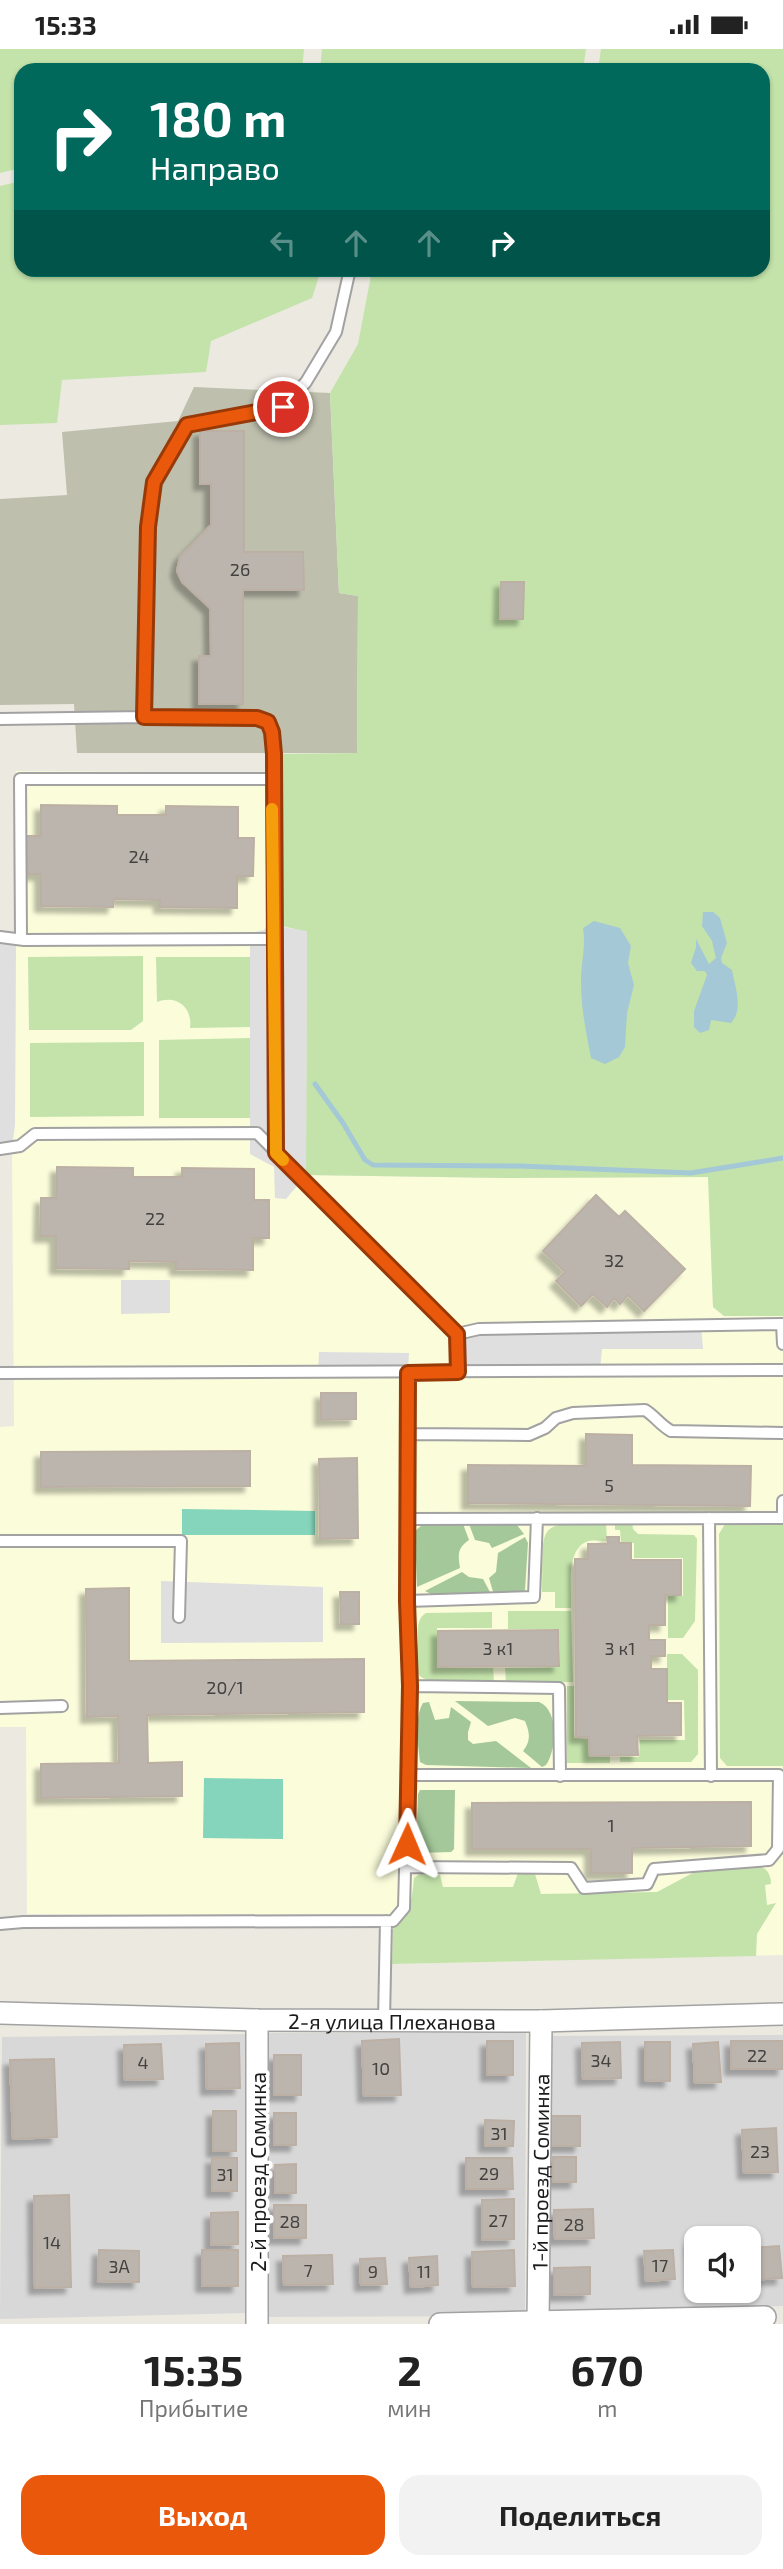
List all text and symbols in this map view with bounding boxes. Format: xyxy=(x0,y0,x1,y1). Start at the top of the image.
text: 15:33 xyxy=(35,9,97,40)
text: 180 m xyxy=(150,88,286,147)
icon: right xyxy=(35,91,126,182)
text: Направо xyxy=(150,148,280,186)
icon: left xyxy=(264,224,302,262)
icon: ahead xyxy=(337,224,375,262)
icon: ahead xyxy=(410,224,448,262)
icon: right xyxy=(483,224,521,262)
pin xyxy=(253,377,313,437)
icon: arrive xyxy=(264,388,302,426)
house number: 26 xyxy=(230,558,250,580)
house number: 24 xyxy=(128,845,150,867)
house number: 22 xyxy=(145,1207,165,1229)
house number: 32 xyxy=(604,1249,624,1271)
house number: 5 xyxy=(604,1474,614,1496)
house number: 3 к1 xyxy=(483,1637,513,1659)
house number: 3 к1 xyxy=(605,1637,635,1659)
house number: 20/1 xyxy=(206,1676,244,1698)
position arrow xyxy=(370,1807,444,1881)
house number: 1 xyxy=(607,1814,615,1836)
street label: 2-я улица Плеханова xyxy=(288,2008,496,2034)
house number: 22 xyxy=(747,2044,767,2066)
house number: 34 xyxy=(590,2049,612,2071)
house number: 4 xyxy=(137,2051,149,2073)
house number: 10 xyxy=(372,2057,390,2079)
street label: 2-й проезд Соминка xyxy=(245,2072,270,2272)
street label: 1-й проезд Соминка xyxy=(526,2074,553,2271)
house number: 31 xyxy=(490,2122,508,2144)
house number: 23 xyxy=(750,2140,770,2162)
house number: 29 xyxy=(479,2162,499,2184)
house number: 31 xyxy=(216,2163,234,2185)
house number: 27 xyxy=(488,2209,508,2231)
house number: 28 xyxy=(279,2210,301,2232)
house number: 28 xyxy=(563,2213,585,2235)
map controls xyxy=(684,2226,761,2303)
button: sound xyxy=(684,2226,761,2303)
house number: 14 xyxy=(43,2231,61,2253)
house number: 17 xyxy=(652,2254,668,2276)
house number: 3А xyxy=(108,2255,130,2277)
house number: 7 xyxy=(303,2259,313,2281)
house number: 9 xyxy=(368,2260,378,2282)
house number: 11 xyxy=(417,2260,431,2282)
text: 15:35 xyxy=(144,2344,243,2394)
text: 2 xyxy=(397,2344,422,2394)
text: 670 xyxy=(570,2344,644,2394)
text: Прибытие xyxy=(139,2394,248,2422)
text: мин xyxy=(387,2394,431,2422)
text: m xyxy=(597,2394,617,2422)
button: Выход xyxy=(21,2475,385,2555)
button: Поделиться xyxy=(399,2475,762,2555)

